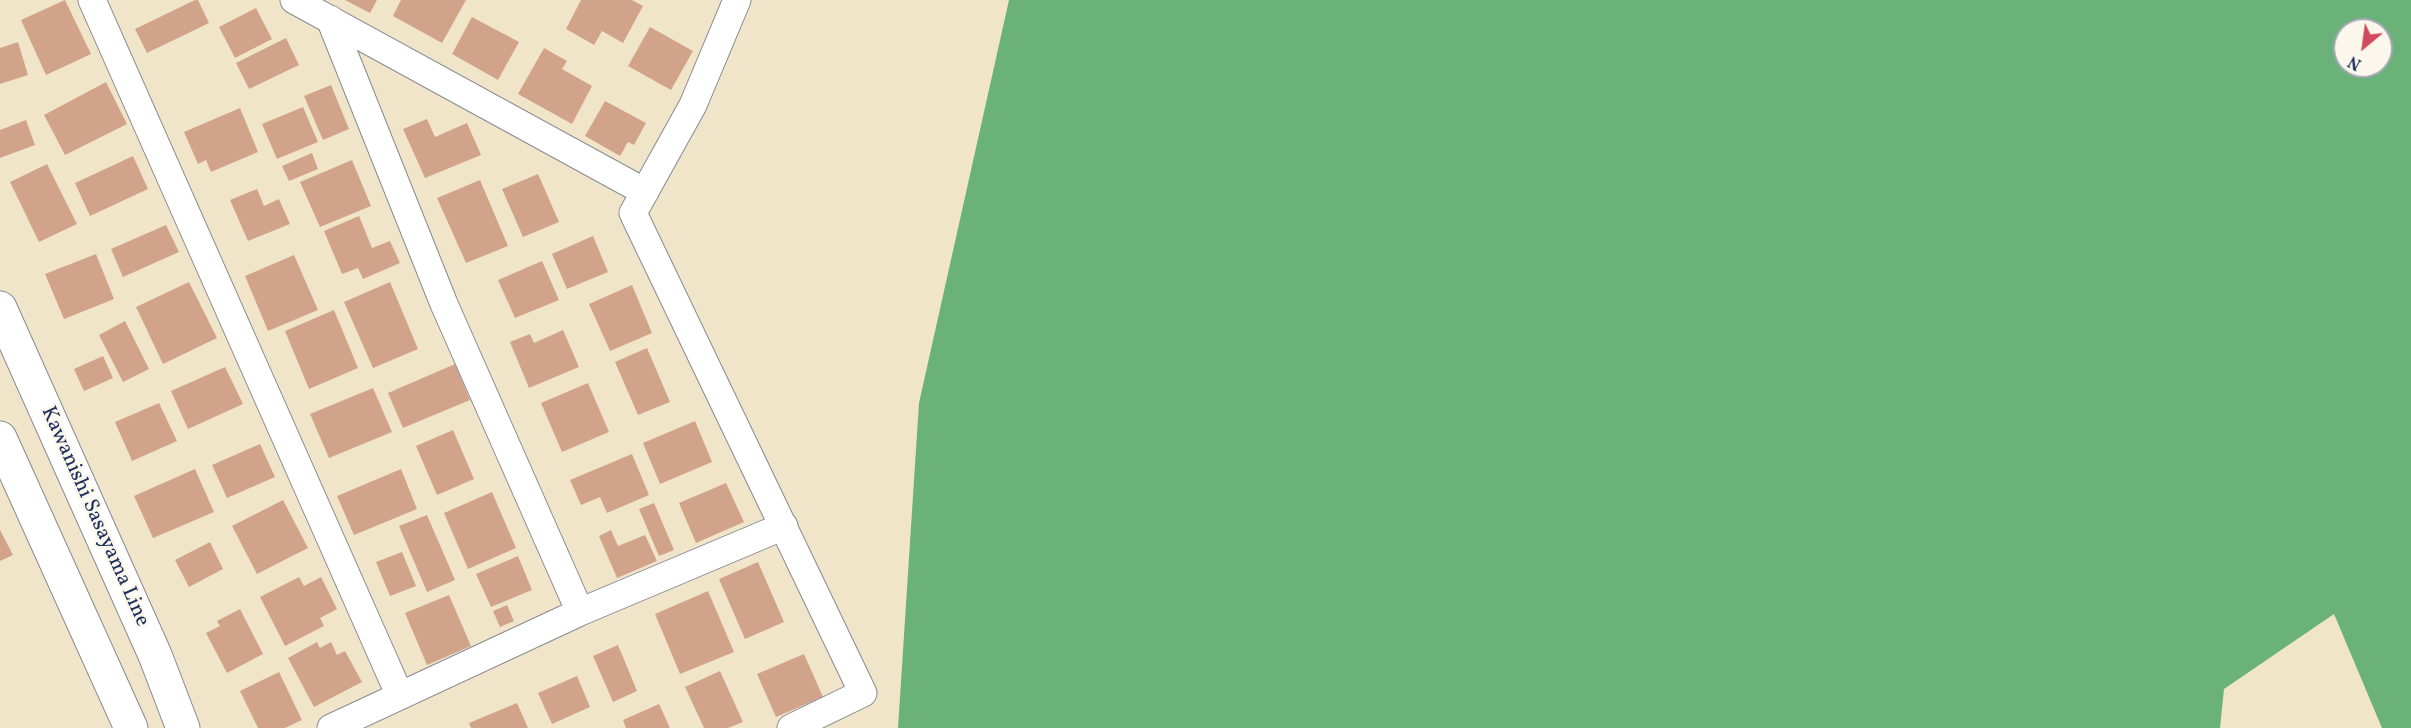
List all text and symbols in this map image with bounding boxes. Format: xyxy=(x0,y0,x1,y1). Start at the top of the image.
north arrow xyxy=(2333,18,2393,78)
text: N xyxy=(2345,50,2366,74)
street label: Kawanishi Sasayama Line xyxy=(34,403,154,631)

